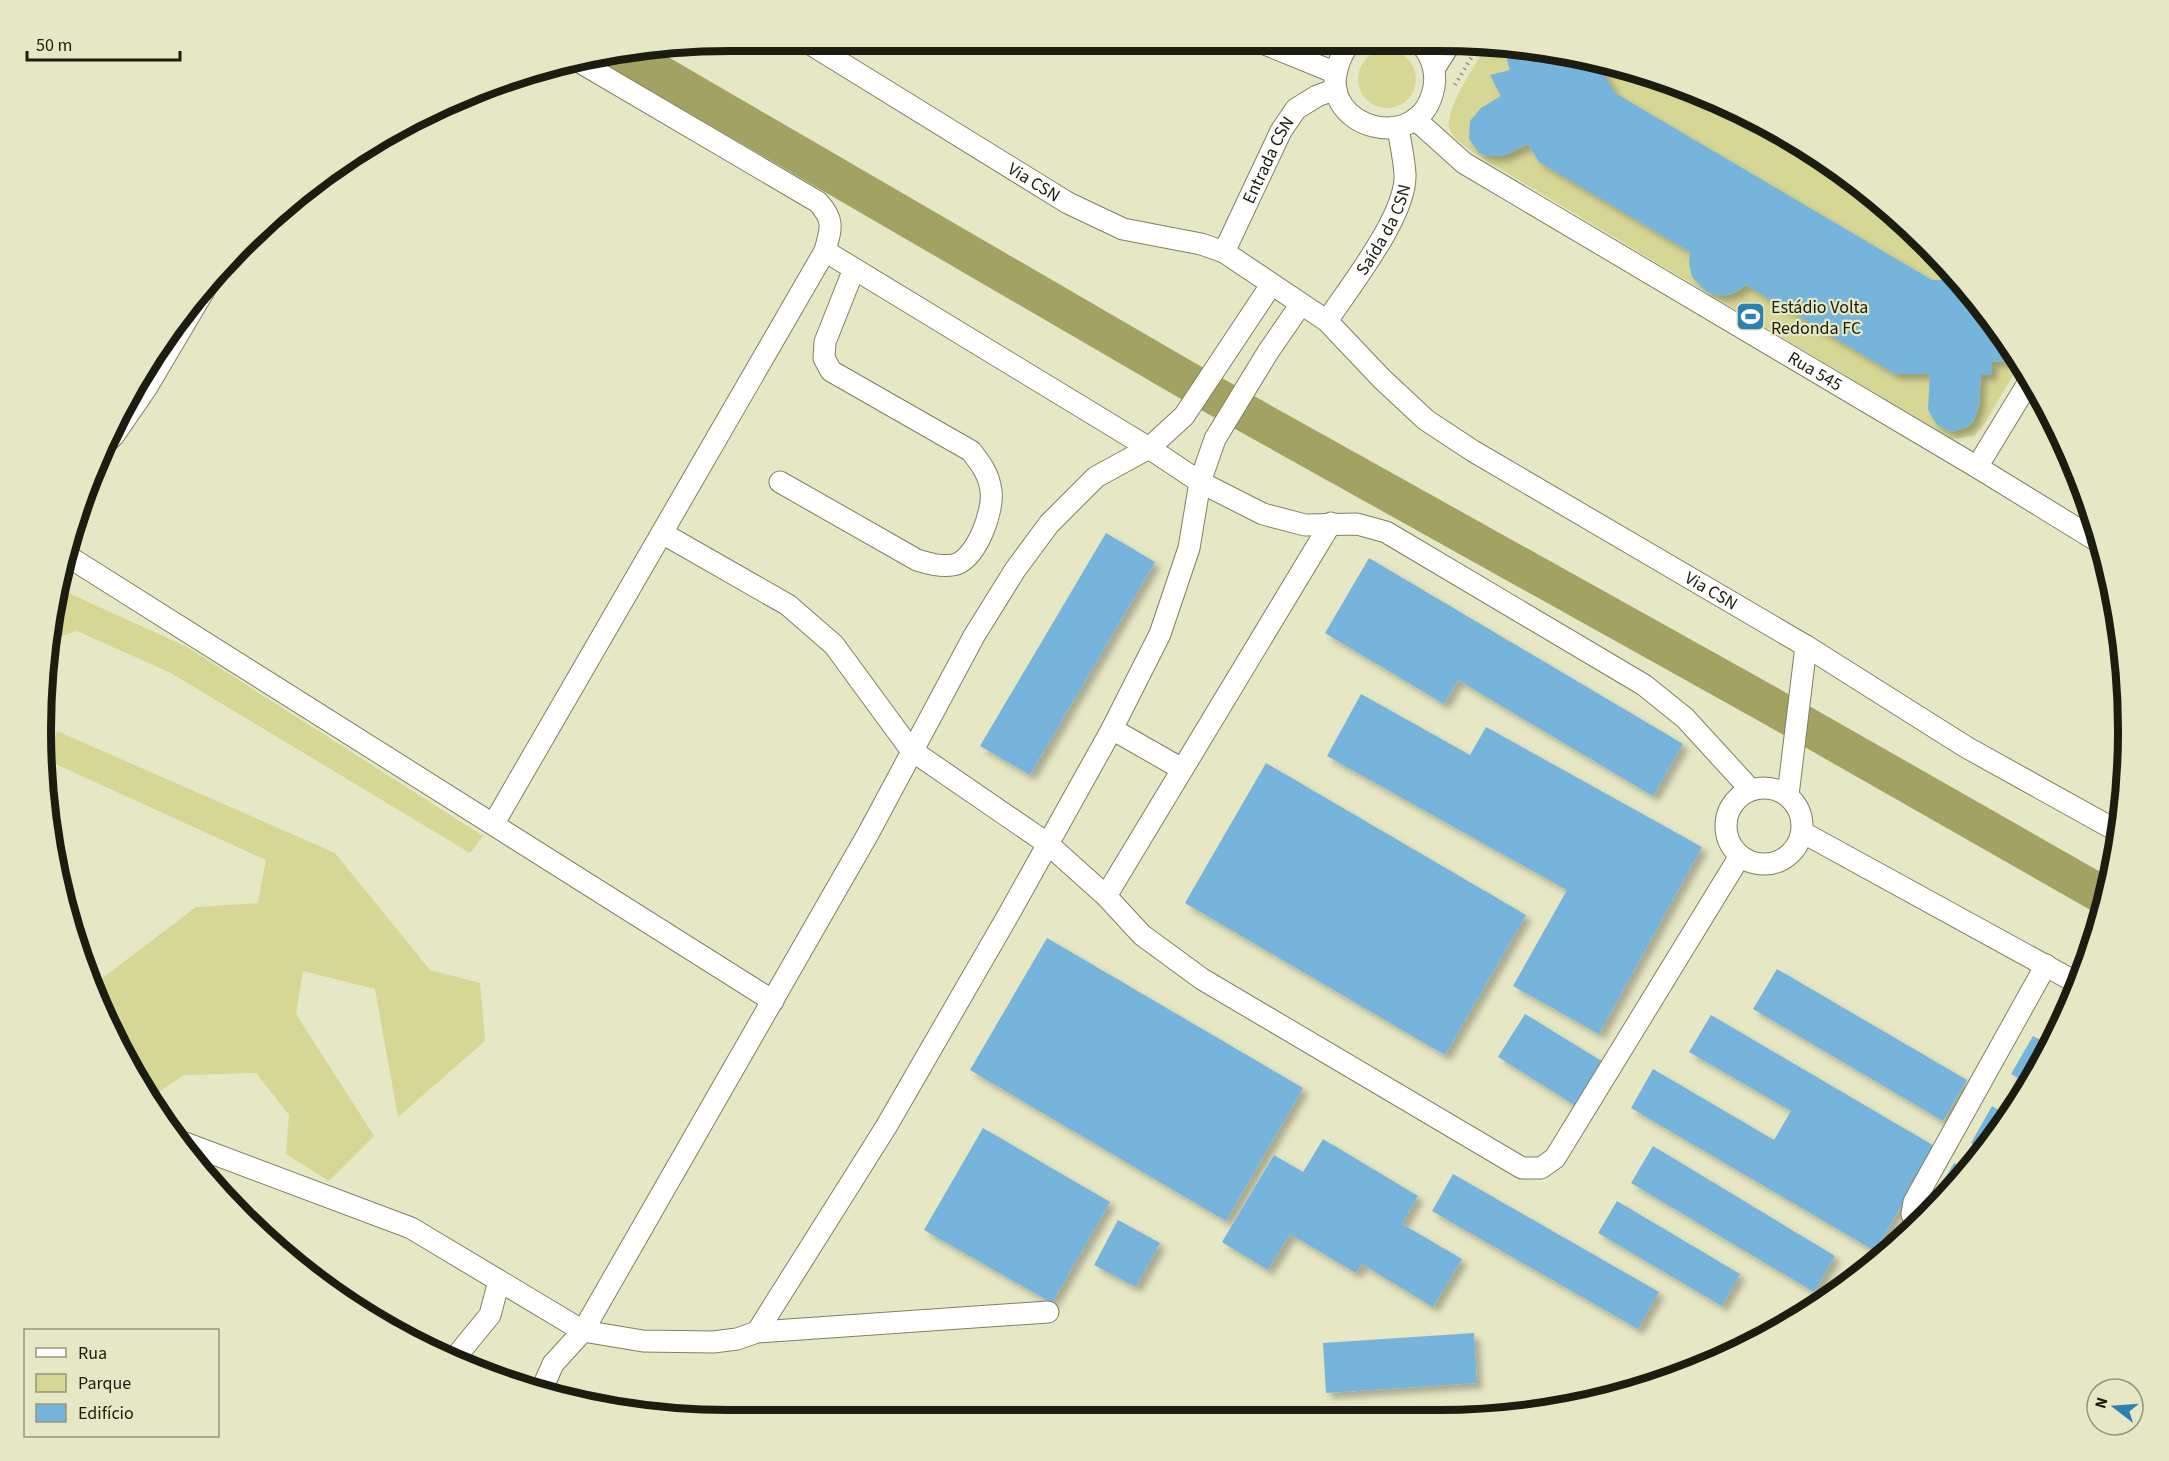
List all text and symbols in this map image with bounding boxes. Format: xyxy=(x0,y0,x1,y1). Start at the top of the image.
scale bar xyxy=(27,24,180,62)
text: 50 m xyxy=(36,33,72,58)
street label: Entrada CSN xyxy=(1236,111,1300,208)
street label: Via CSN xyxy=(1003,156,1065,208)
street label: Saída da CSN xyxy=(1350,182,1417,280)
place label: Estádio Volta Redonda FC xyxy=(1771,295,1868,341)
sports icon: Estádio Volta Redonda FC xyxy=(1734,301,1766,333)
street label: Rua 545 xyxy=(1783,345,1847,397)
street label: Via CSN xyxy=(1680,565,1742,616)
legend xyxy=(24,1329,219,1437)
text: Rua xyxy=(78,1341,107,1366)
text: Parque xyxy=(78,1371,131,1396)
north arrow xyxy=(2085,1377,2145,1437)
text: N xyxy=(2090,1395,2114,1411)
text: Edifício xyxy=(78,1401,134,1426)

